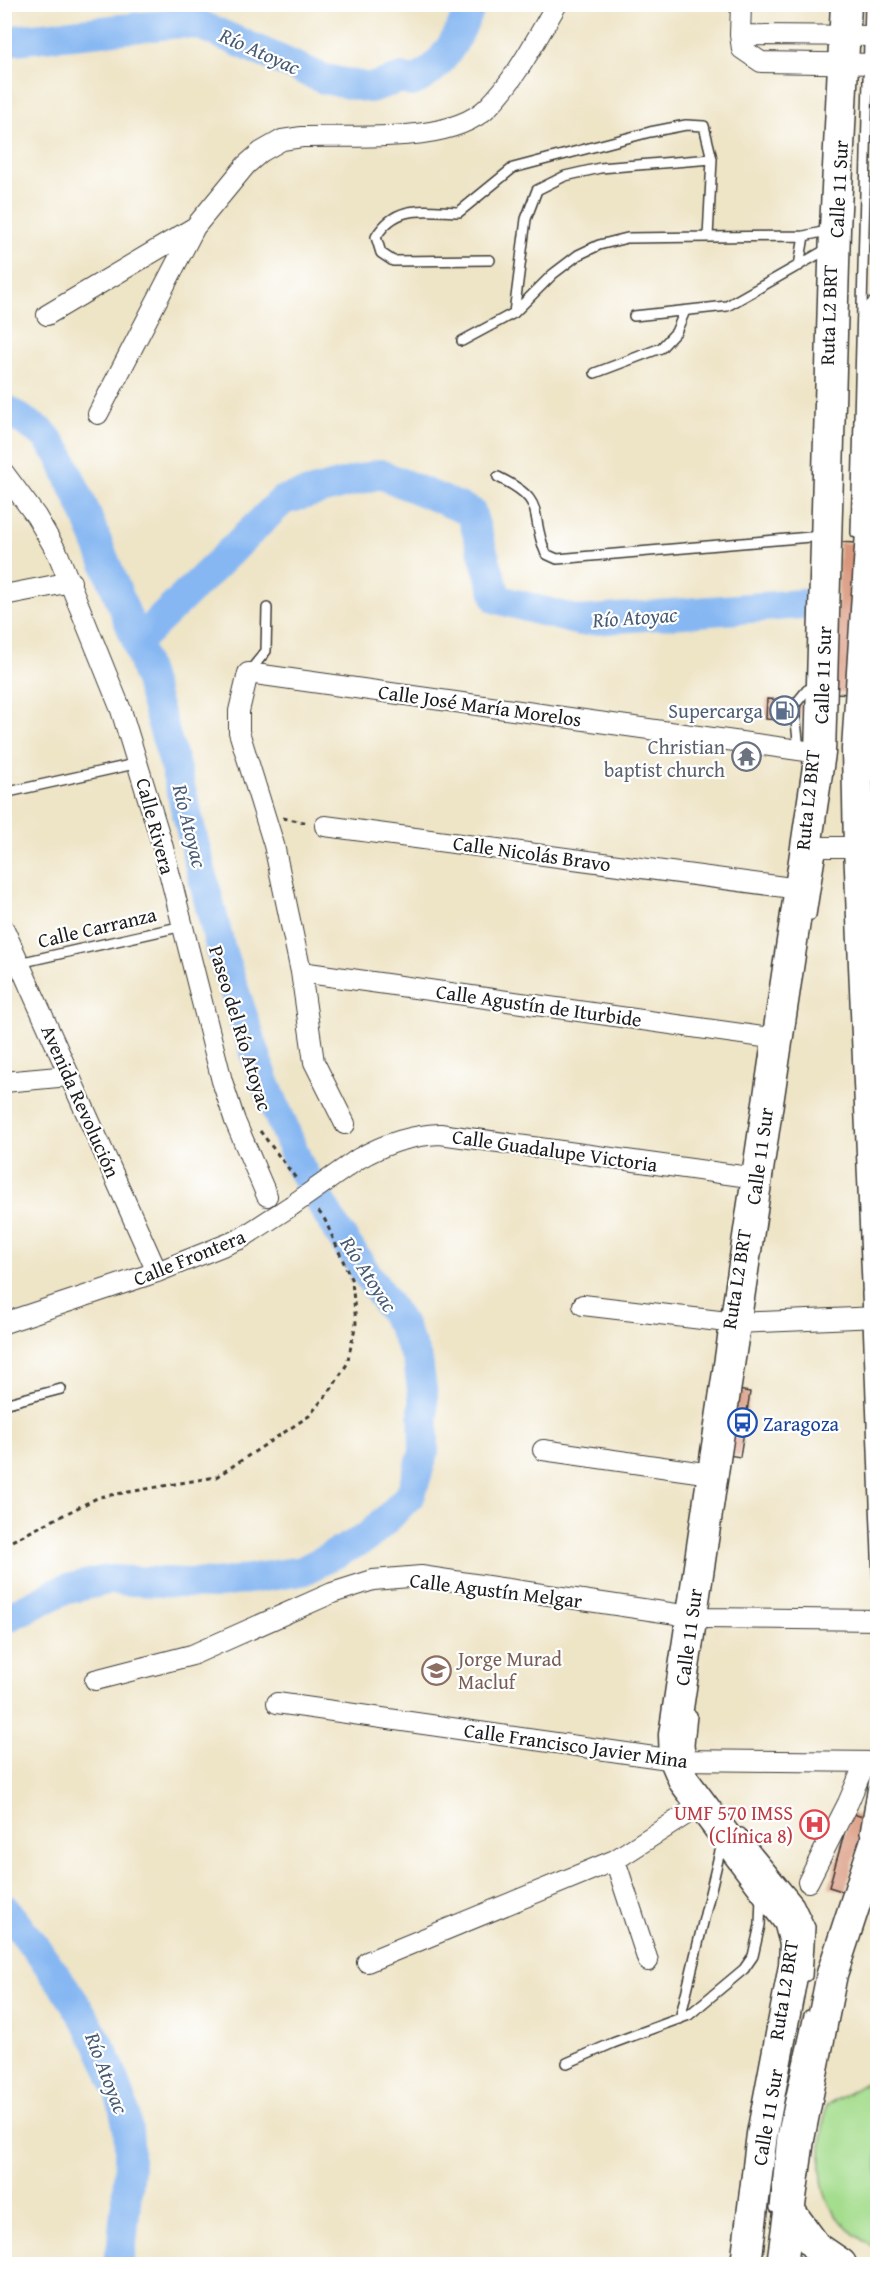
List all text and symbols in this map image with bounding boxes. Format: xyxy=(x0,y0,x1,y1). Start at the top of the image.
water label: Río Atoyac xyxy=(214,19,306,83)
street label: Calle 11 Sur xyxy=(821,139,855,239)
street label: Ruta L2 BRT xyxy=(812,264,844,366)
water label: Río Atoyac xyxy=(591,599,679,635)
street label: Calle 11 Sur xyxy=(806,626,838,724)
street label: Calle José María Morelos xyxy=(377,676,583,734)
fuel station icon: Supercarga xyxy=(768,694,800,726)
place label: Supercarga xyxy=(668,696,764,725)
place label: Christian baptist church xyxy=(604,732,725,784)
temple icon: Christian baptist church xyxy=(730,741,762,773)
street label: Ruta L2 BRT xyxy=(787,748,827,852)
street label: Calle Rivera xyxy=(129,775,183,878)
water label: Río Atoyac xyxy=(164,780,215,872)
street label: Calle Nicolás Bravo xyxy=(451,828,613,878)
street label: Calle Carranza xyxy=(35,899,160,955)
street label: Paseo del Río Atoyac xyxy=(202,942,280,1114)
street label: Calle Agustín de Iturbide xyxy=(434,976,644,1034)
street label: Avenida Revolución xyxy=(34,1020,128,1182)
street label: Calle 11 Sur xyxy=(738,1106,780,1206)
street label: Calle Guadalupe Victoria xyxy=(451,1121,660,1179)
street label: Calle Frontera xyxy=(129,1221,250,1293)
street label: Ruta L2 BRT xyxy=(714,1227,758,1331)
water label: Río Atoyac xyxy=(332,1229,405,1319)
bus stop icon: Zaragoza xyxy=(726,1407,758,1439)
place label: Zaragoza xyxy=(763,1409,839,1438)
street label: Calle Agustín Melgar xyxy=(408,1565,584,1615)
street label: Calle 11 Sur xyxy=(667,1587,709,1687)
place label: Jorge Murad Macluf xyxy=(455,1644,562,1696)
school or university icon: Jorge Murad Macluf xyxy=(421,1654,453,1686)
street label: Calle Francisco Javier Mina xyxy=(462,1715,690,1775)
place label: UMF 570 IMSS (Clínica 8) xyxy=(674,1798,793,1850)
hospital icon: UMF 570 IMSS (Clínica 8) xyxy=(798,1808,830,1840)
street label: Ruta L2 BRT xyxy=(761,1938,805,2042)
water label: Río Atoyac xyxy=(77,2027,137,2119)
street label: Calle 11 Sur xyxy=(744,2066,790,2168)

